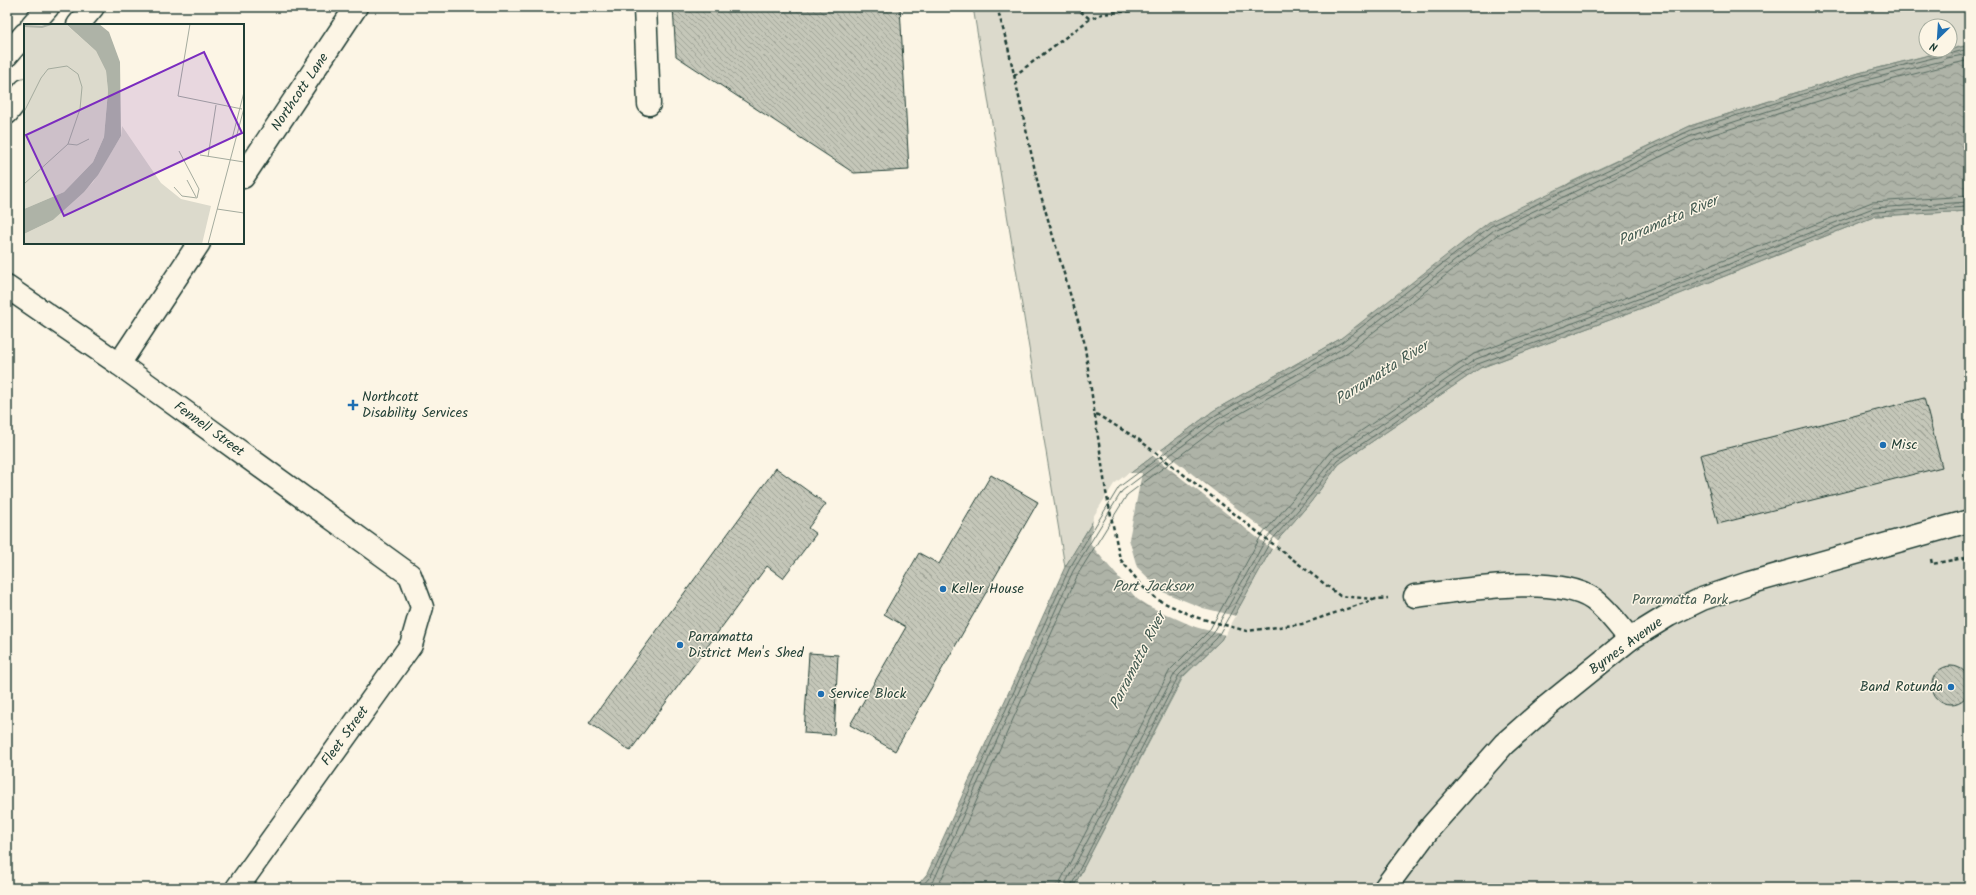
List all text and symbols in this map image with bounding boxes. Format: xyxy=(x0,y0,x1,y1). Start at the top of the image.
north arrow xyxy=(1918,18,1958,58)
inset map xyxy=(24,24,244,244)
text: N xyxy=(1927,37,1941,56)
street label: Northcott Lane xyxy=(266,48,335,136)
water label: Parramatta River xyxy=(1614,188,1724,253)
water label: Parramatta River xyxy=(1331,333,1436,411)
place label: Northcott Disability Services xyxy=(362,386,468,424)
street label: Fennell Street xyxy=(169,396,249,463)
marker: Northcott Disability Services xyxy=(347,399,359,411)
place label: Misc xyxy=(1891,434,1918,456)
marker: Misc xyxy=(1878,440,1888,450)
water label: Port Jackson xyxy=(1113,575,1194,599)
place label: Keller House xyxy=(951,578,1024,600)
marker: Keller House xyxy=(938,584,948,594)
park label: Parramatta Park xyxy=(1632,589,1728,611)
water label: Parramatta River xyxy=(1103,606,1174,714)
street label: Byrnes Avenue xyxy=(1584,611,1668,680)
place label: Parramatta District Men's Shed xyxy=(688,626,805,664)
marker: Parramatta District Men's Shed xyxy=(675,640,685,650)
place label: Band Rotunda xyxy=(1860,676,1943,698)
marker: Band Rotunda xyxy=(1946,682,1956,692)
place label: Service Block xyxy=(829,683,907,705)
marker: Service Block xyxy=(816,689,826,699)
street label: Fleet Street xyxy=(316,701,375,771)

